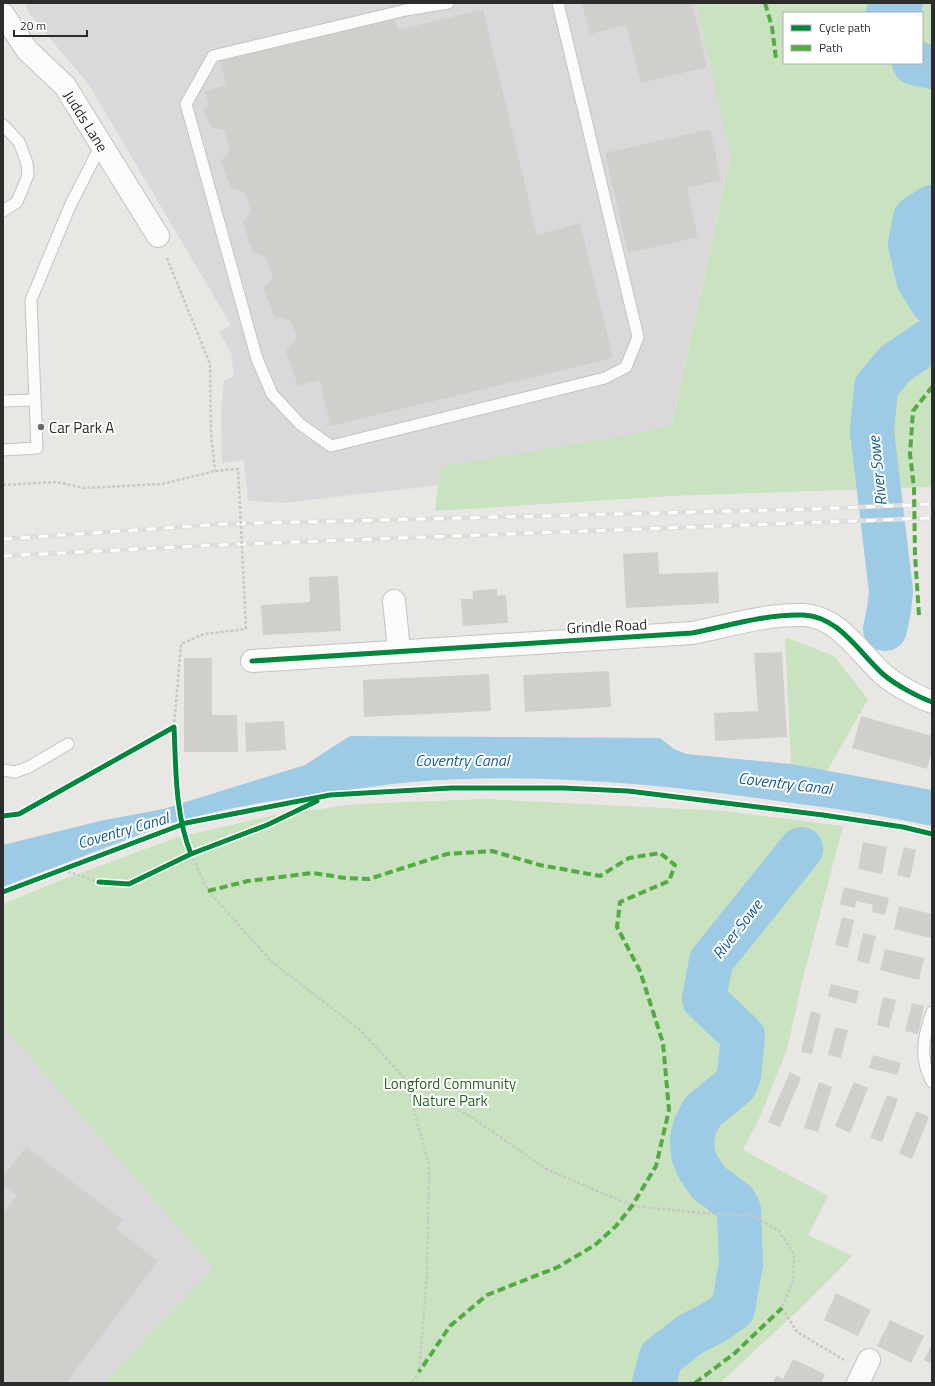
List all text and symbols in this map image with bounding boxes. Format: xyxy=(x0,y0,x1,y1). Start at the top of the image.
scale bar xyxy=(14,12,87,38)
legend xyxy=(783,12,923,64)
text: 20 m xyxy=(20,16,46,35)
text: Cycle path xyxy=(819,18,871,37)
text: Path xyxy=(819,38,843,57)
street label: Judds Lane xyxy=(58,86,114,156)
place label: Car Park A xyxy=(49,416,114,439)
marker: Car Park A xyxy=(36,422,46,432)
water label: River Sowe xyxy=(861,433,893,507)
street label: Grindle Road xyxy=(566,612,648,640)
water label: Coventry Canal xyxy=(415,748,511,772)
water label: Coventry Canal xyxy=(737,765,835,801)
water label: Coventry Canal xyxy=(74,805,173,855)
water label: River Sowe xyxy=(706,893,769,964)
park label: Longford Community Nature Park xyxy=(384,1072,516,1112)

